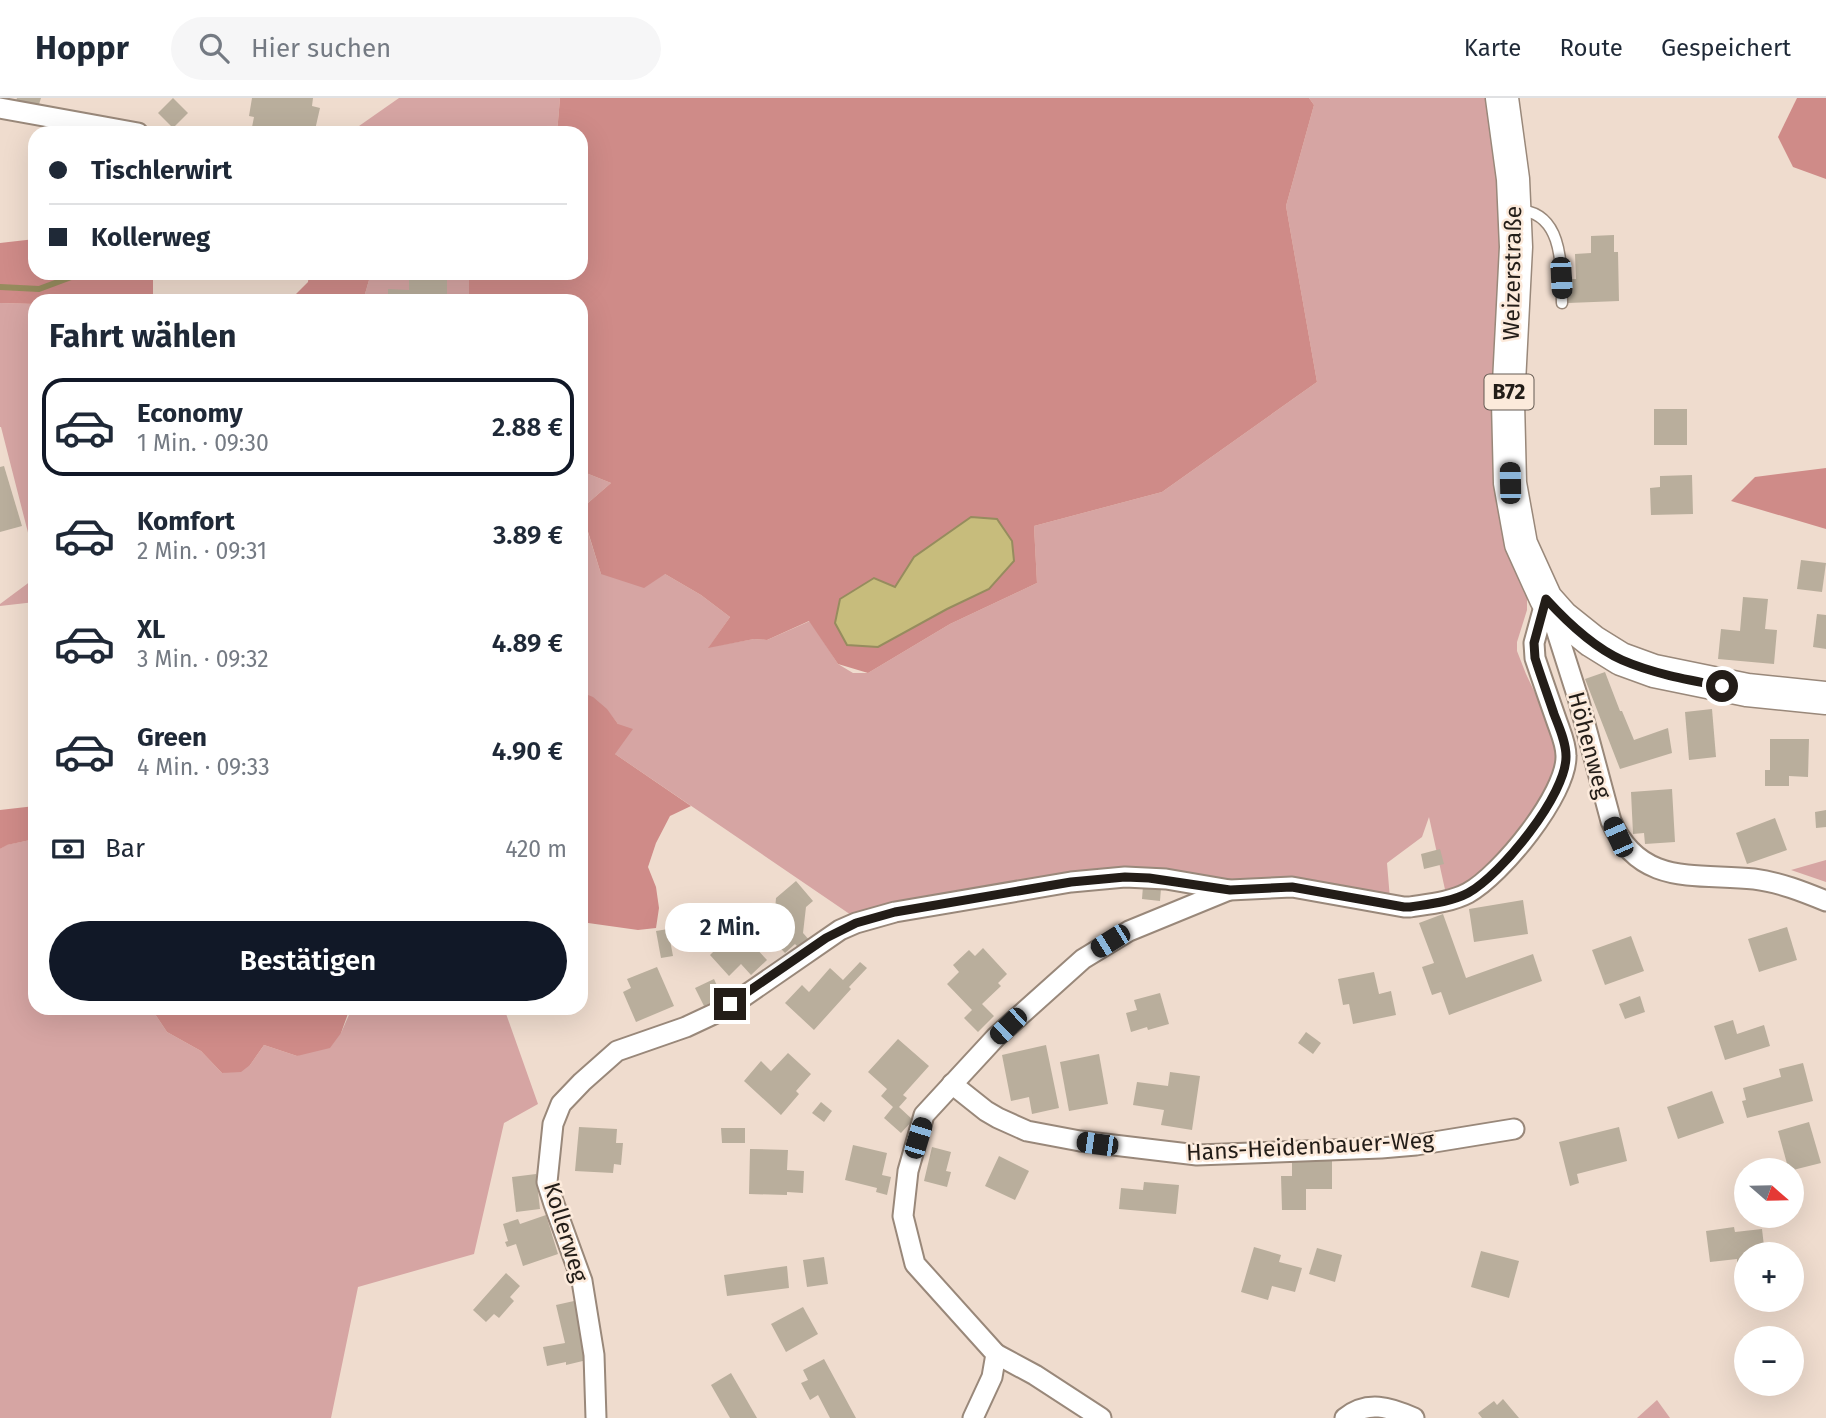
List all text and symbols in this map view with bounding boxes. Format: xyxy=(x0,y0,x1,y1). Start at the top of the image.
search box xyxy=(171,17,661,80)
text: Hoppr xyxy=(35,28,129,68)
icon: search xyxy=(195,29,233,67)
text: Hier suchen xyxy=(251,33,391,64)
text: Karte xyxy=(1464,34,1521,62)
text: Route xyxy=(1559,34,1623,62)
text: Gespeichert xyxy=(1661,34,1791,62)
text: Tischlerwirt xyxy=(91,155,232,186)
street label: Weizerstraße xyxy=(1497,205,1527,341)
text: Kollerweg xyxy=(91,222,210,253)
car xyxy=(1550,256,1573,300)
text: Fahrt wählen xyxy=(49,317,236,355)
road number: B72 xyxy=(1484,374,1534,410)
icon: car xyxy=(53,396,116,459)
text: Economy xyxy=(137,398,243,429)
text: 2.88 € xyxy=(492,412,563,443)
text: 1 Min. · 09:30 xyxy=(137,429,269,457)
car xyxy=(1500,462,1521,504)
icon: car xyxy=(53,504,116,567)
text: Komfort xyxy=(137,506,235,537)
text: 3.89 € xyxy=(493,520,563,551)
text: 2 Min. · 09:31 xyxy=(137,537,267,565)
icon: car xyxy=(53,612,116,675)
text: XL xyxy=(137,614,165,645)
text: 4.89 € xyxy=(492,628,563,659)
text: 3 Min. · 09:32 xyxy=(137,645,269,673)
route start xyxy=(1706,670,1738,702)
street label: Höhenweg xyxy=(1562,688,1618,802)
icon: car xyxy=(53,720,116,783)
text: Green xyxy=(137,722,207,753)
text: 4.90 € xyxy=(492,736,563,767)
text: 4 Min. · 09:33 xyxy=(137,753,270,781)
car xyxy=(1600,814,1637,860)
icon: cash xyxy=(49,830,87,868)
text: Bar xyxy=(105,833,145,864)
text: 420 m xyxy=(505,835,567,863)
callout: 2 Min. xyxy=(665,902,795,951)
text: 2 Min. xyxy=(700,913,760,941)
button: Bestätigen xyxy=(49,921,567,1001)
car xyxy=(1087,921,1134,961)
route end xyxy=(714,988,746,1020)
car xyxy=(986,1004,1031,1048)
car xyxy=(902,1115,935,1161)
street label: Hans-Heidenbauer-Weg xyxy=(1185,1126,1435,1166)
car xyxy=(1075,1131,1120,1157)
north arrow xyxy=(1734,1158,1804,1228)
map controls xyxy=(1734,1158,1804,1396)
street label: Kollerweg xyxy=(538,1179,594,1285)
button: + xyxy=(1734,1242,1804,1312)
button: − xyxy=(1734,1326,1804,1396)

